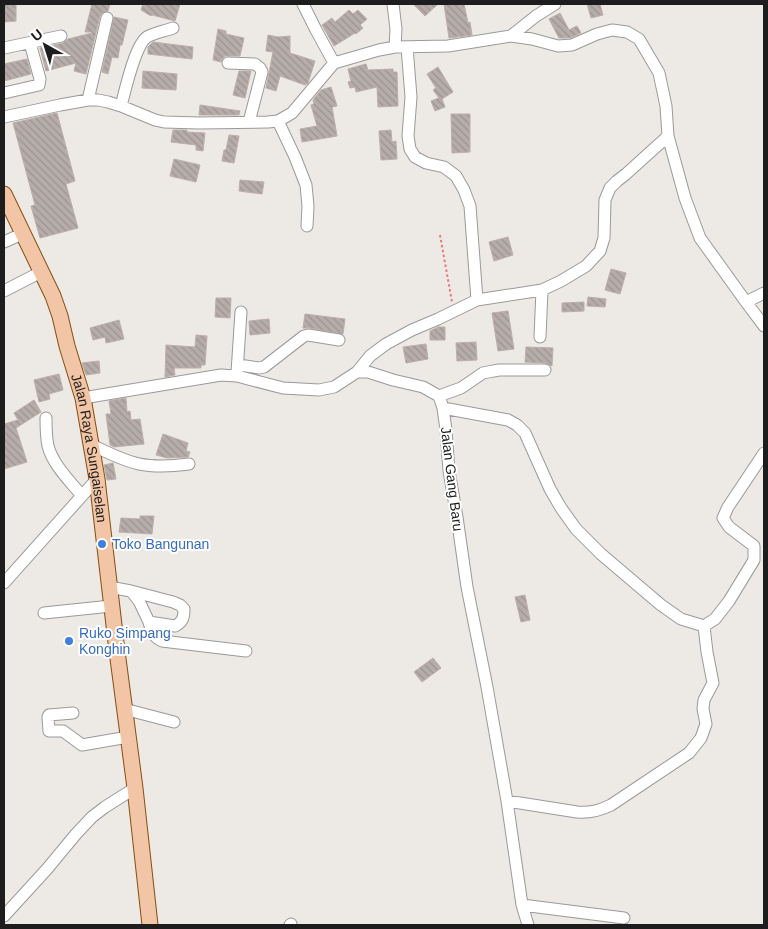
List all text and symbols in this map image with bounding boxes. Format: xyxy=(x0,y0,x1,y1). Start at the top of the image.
north arrow xyxy=(20,20,70,70)
text: U xyxy=(28,25,46,44)
street label: Jalan Raya Sungaiselan xyxy=(68,372,110,523)
street label: Jalan Gang Baru xyxy=(438,426,466,532)
place label: Toko Bangunan xyxy=(112,536,209,552)
marker: Toko Bangunan xyxy=(96,538,108,550)
place label: Ruko Simpang Konghin xyxy=(79,625,171,657)
marker: Ruko Simpang Konghin xyxy=(63,635,75,647)

